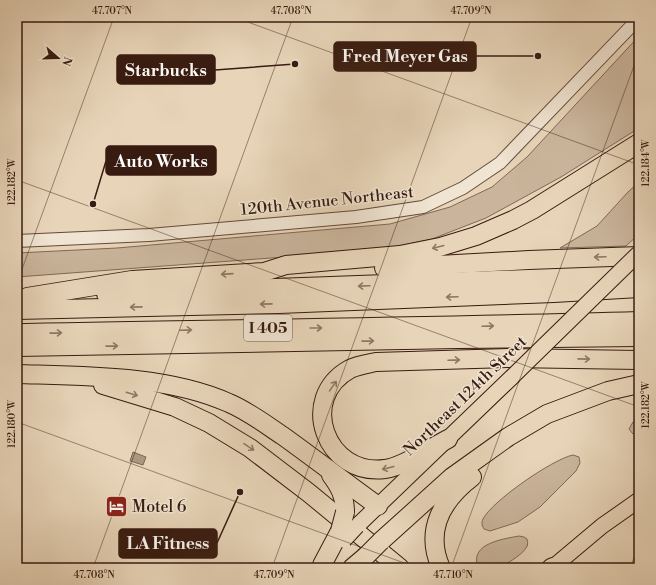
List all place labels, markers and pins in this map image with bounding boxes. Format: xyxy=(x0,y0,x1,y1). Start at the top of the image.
callout: Fred Meyer Gas xyxy=(334,42,476,71)
callout: Starbucks xyxy=(117,55,215,84)
callout: Auto Works xyxy=(106,146,216,175)
hotel icon: Motel 6 xyxy=(103,494,129,520)
place label: Motel 6 xyxy=(132,497,187,517)
callout: LA Fitness xyxy=(119,529,217,558)

